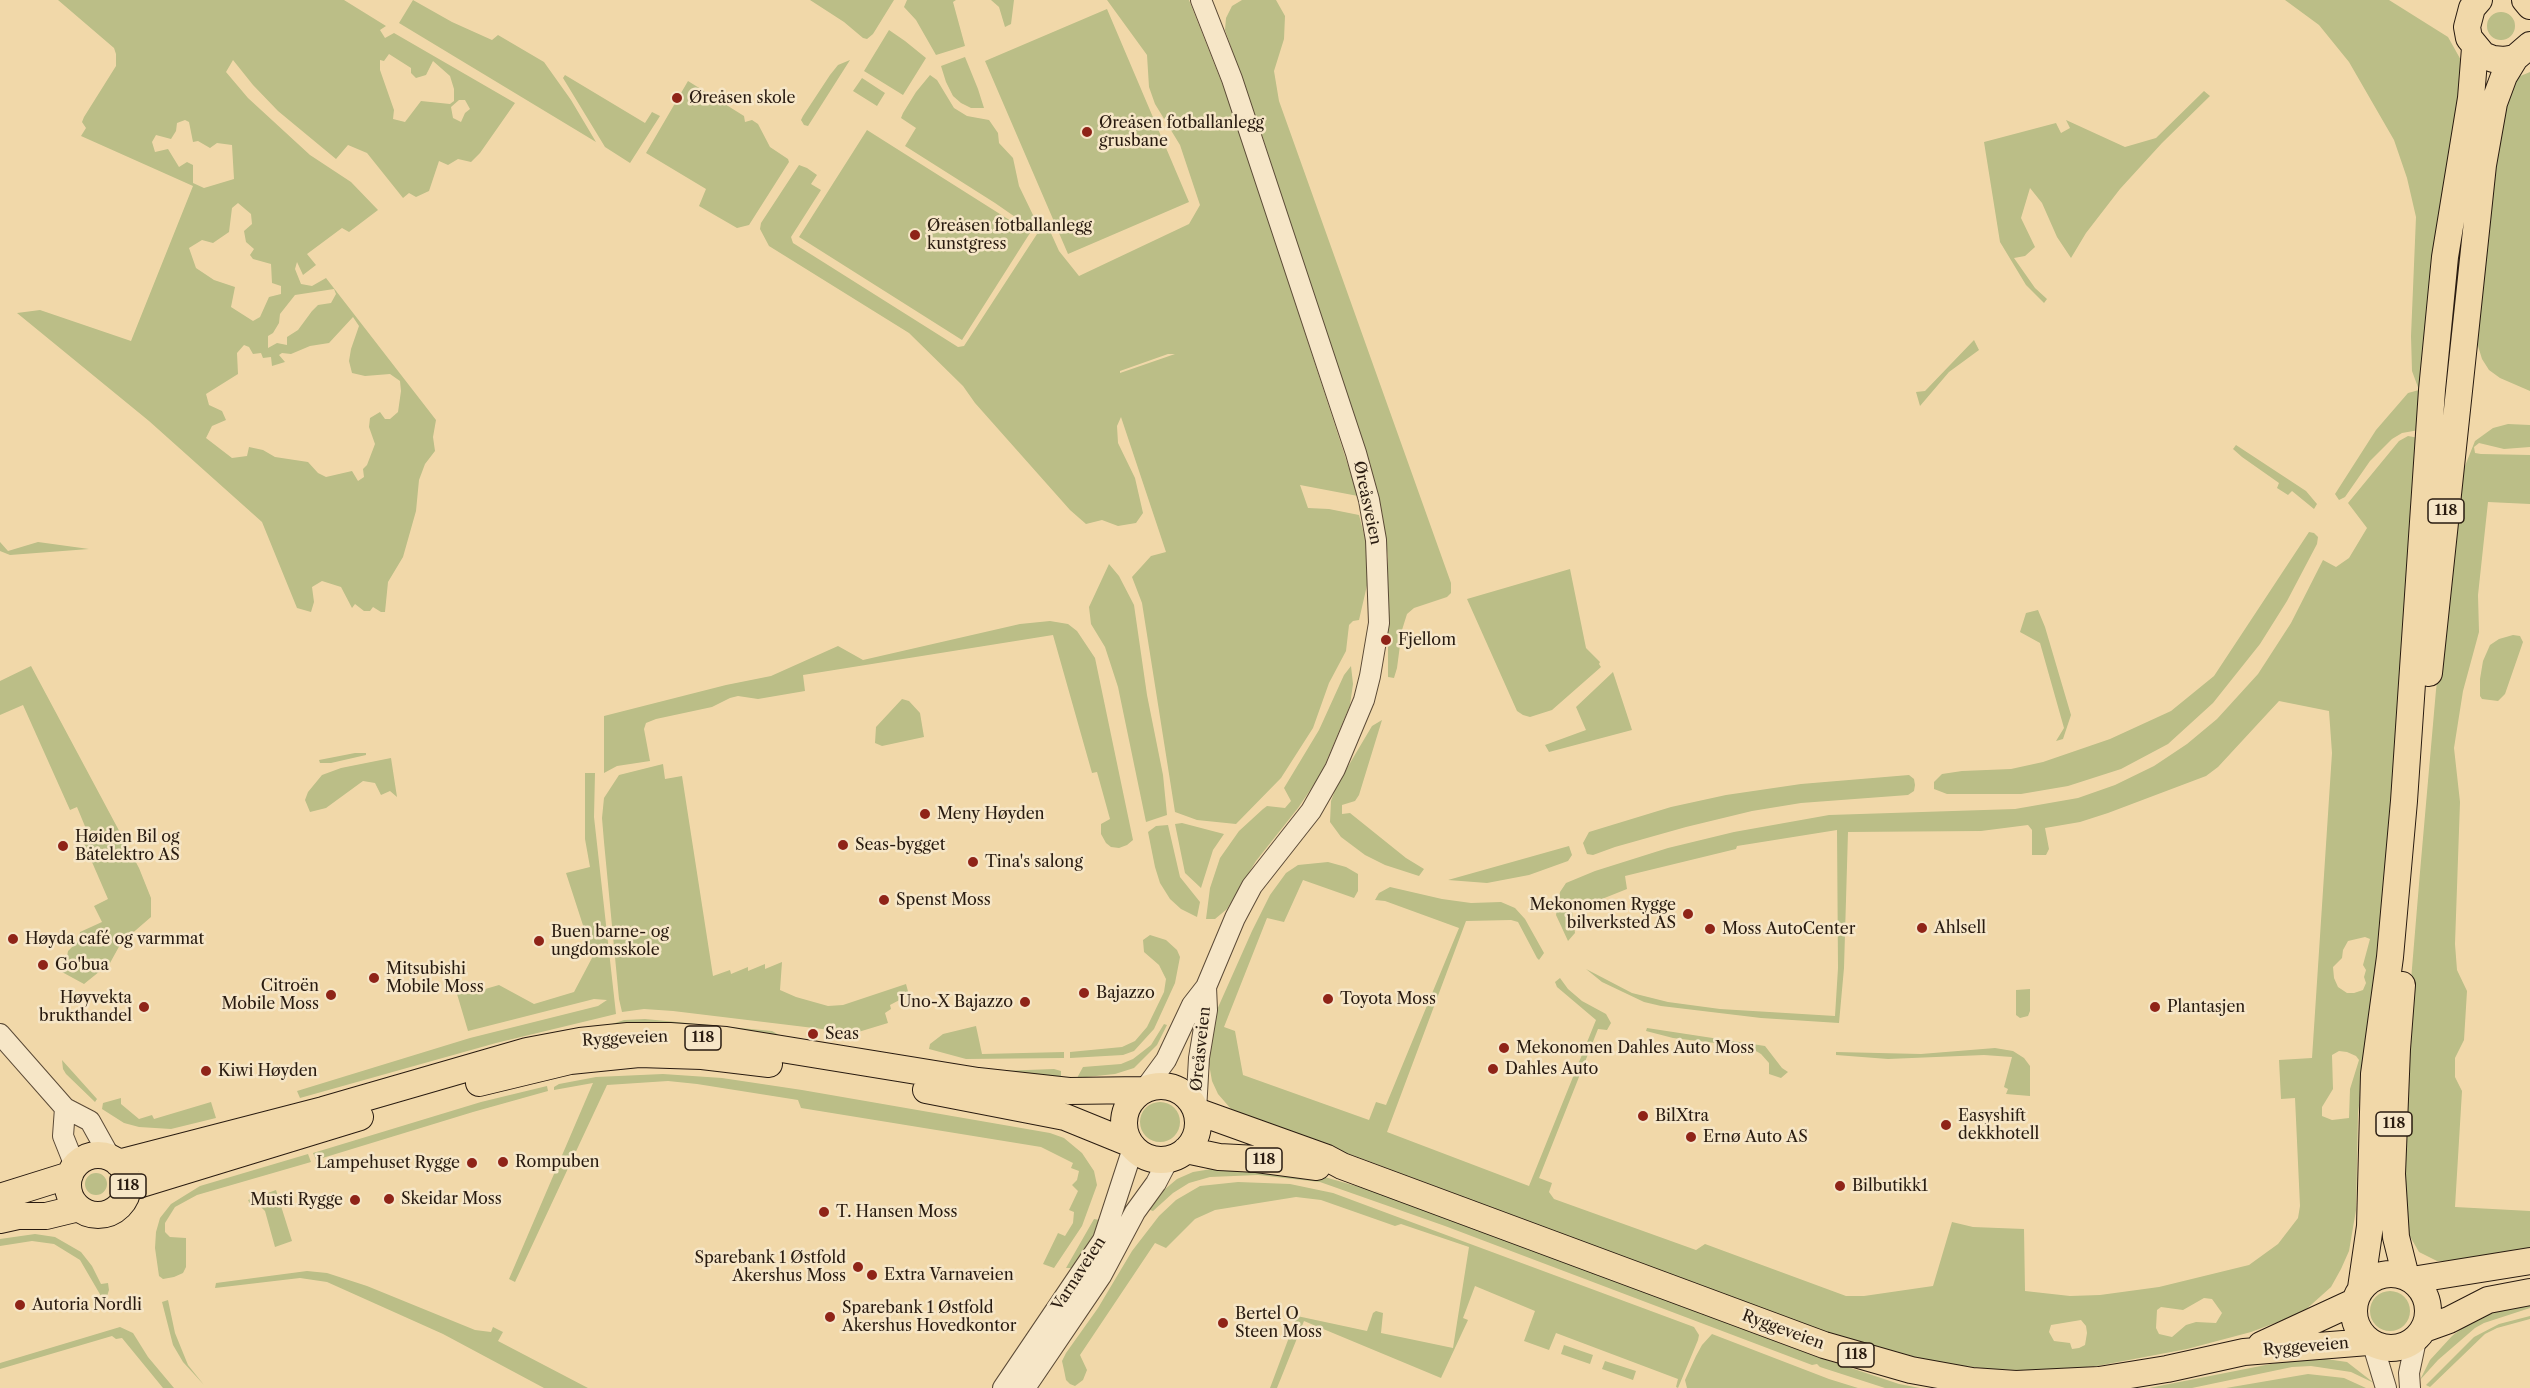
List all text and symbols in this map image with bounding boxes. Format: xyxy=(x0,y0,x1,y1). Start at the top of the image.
place label: Øreåsen skole xyxy=(689,88,796,108)
marker: Øreåsen skole xyxy=(670,91,684,105)
place label: Øreåsen fotballanlegg grusbane xyxy=(1099,113,1264,151)
marker: Øreåsen fotballanlegg grusbane xyxy=(1080,125,1094,139)
place label: Øreåsen fotballanlegg kunstgress xyxy=(927,216,1092,254)
marker: Øreåsen fotballanlegg kunstgress xyxy=(908,228,922,242)
street label: Øreåsveien xyxy=(1349,459,1385,547)
road number: 118 xyxy=(2428,499,2464,523)
place label: Fjellom xyxy=(1398,630,1456,650)
marker: Fjellom xyxy=(1379,633,1393,647)
place label: Meny Høyden xyxy=(937,804,1045,824)
marker: Meny Høyden xyxy=(918,807,932,821)
place label: Høiden Bil og Båtelektro AS xyxy=(75,827,180,865)
place label: Seas-bygget xyxy=(855,835,945,855)
marker: Seas-bygget xyxy=(836,838,850,852)
marker: Høiden Bil og Båtelektro AS xyxy=(56,839,70,853)
place label: Tina's salong xyxy=(985,852,1083,872)
marker: Tina's salong xyxy=(966,855,980,869)
place label: Spenst Moss xyxy=(896,890,991,910)
marker: Spenst Moss xyxy=(877,893,891,907)
place label: Mekonomen Rygge bilverksted AS xyxy=(1529,895,1676,933)
marker: Mekonomen Rygge bilverksted AS xyxy=(1681,907,1695,921)
place label: Ahlsell xyxy=(1934,918,1986,938)
place label: Moss AutoCenter xyxy=(1722,919,1855,939)
marker: Ahlsell xyxy=(1915,921,1929,935)
place label: Buen barne- og ungdomsskole xyxy=(551,922,669,960)
marker: Moss AutoCenter xyxy=(1703,922,1717,936)
place label: Høyda café og varmmat xyxy=(25,929,204,949)
marker: Høyda café og varmmat xyxy=(6,932,20,946)
marker: Buen barne- og ungdomsskole xyxy=(532,934,546,948)
place label: Go'bua xyxy=(55,955,109,975)
marker: Go'bua xyxy=(36,958,50,972)
place label: Mitsubishi Mobile Moss xyxy=(386,959,484,997)
marker: Mitsubishi Mobile Moss xyxy=(367,971,381,985)
place label: Citroën Mobile Moss xyxy=(221,976,319,1014)
place label: Bajazzo xyxy=(1096,983,1155,1003)
marker: Bajazzo xyxy=(1077,986,1091,1000)
place label: Høyvekta brukthandel xyxy=(39,988,132,1026)
marker: Citroën Mobile Moss xyxy=(324,988,338,1002)
place label: Toyota Moss xyxy=(1340,989,1436,1009)
place label: Uno-X Bajazzo xyxy=(899,992,1013,1012)
marker: Toyota Moss xyxy=(1321,992,1335,1006)
marker: Uno-X Bajazzo xyxy=(1018,995,1032,1009)
place label: Plantasjen xyxy=(2167,997,2245,1017)
marker: Høyvekta brukthandel xyxy=(137,1000,151,1014)
marker: Plantasjen xyxy=(2148,1000,2162,1014)
street label: Øreåsveien xyxy=(1187,1006,1215,1092)
place label: Seas xyxy=(825,1024,859,1044)
road number: 118 xyxy=(685,1026,721,1050)
street label: Ryggeveien xyxy=(581,1027,669,1051)
marker: Seas xyxy=(806,1027,820,1041)
place label: Mekonomen Dahles Auto Moss xyxy=(1516,1038,1754,1058)
marker: Mekonomen Dahles Auto Moss xyxy=(1497,1041,1511,1055)
place label: Dahles Auto xyxy=(1505,1059,1598,1079)
place label: Kiwi Høyden xyxy=(218,1061,318,1081)
marker: Dahles Auto xyxy=(1486,1062,1500,1076)
marker: Kiwi Høyden xyxy=(199,1064,213,1078)
place label: BilXtra xyxy=(1655,1106,1709,1126)
place label: Easyshift dekkhotell xyxy=(1958,1106,2039,1144)
marker: BilXtra xyxy=(1636,1109,1650,1123)
road number: 118 xyxy=(2376,1112,2412,1136)
marker: Easyshift dekkhotell xyxy=(1939,1118,1953,1132)
place label: Ernø Auto AS xyxy=(1703,1127,1808,1147)
marker: Ernø Auto AS xyxy=(1684,1130,1698,1144)
road number: 118 xyxy=(1246,1148,1282,1172)
place label: Rompuben xyxy=(515,1152,600,1172)
place label: Lampehuset Rygge xyxy=(316,1153,460,1173)
marker: Rompuben xyxy=(496,1155,510,1169)
marker: Lampehuset Rygge xyxy=(465,1156,479,1170)
road number: 118 xyxy=(110,1174,146,1198)
place label: Bilbutikk1 xyxy=(1852,1176,1928,1196)
marker: Bilbutikk1 xyxy=(1833,1179,1847,1193)
place label: Skeidar Moss xyxy=(401,1189,502,1209)
place label: Musti Rygge xyxy=(250,1190,343,1210)
marker: Skeidar Moss xyxy=(382,1192,396,1206)
marker: Musti Rygge xyxy=(348,1193,362,1207)
place label: T. Hansen Moss xyxy=(836,1202,957,1222)
marker: T. Hansen Moss xyxy=(817,1205,831,1219)
street label: Varnaveien xyxy=(1048,1233,1110,1315)
place label: Sparebank 1 Østfold Akershus Moss xyxy=(694,1248,846,1286)
marker: Sparebank 1 Østfold Akershus Moss xyxy=(851,1260,865,1274)
place label: Extra Varnaveien xyxy=(884,1265,1014,1285)
marker: Extra Varnaveien xyxy=(865,1268,879,1282)
place label: Autoria Nordli xyxy=(32,1295,142,1315)
marker: Autoria Nordli xyxy=(13,1298,27,1312)
place label: Sparebank 1 Østfold Akershus Hovedkontor xyxy=(842,1298,1016,1336)
place label: Bertel O Steen Moss xyxy=(1235,1304,1322,1342)
street label: Ryggeveien xyxy=(1739,1306,1827,1354)
marker: Sparebank 1 Østfold Akershus Hovedkontor xyxy=(823,1310,837,1324)
marker: Bertel O Steen Moss xyxy=(1216,1316,1230,1330)
street label: Ryggeveien xyxy=(2262,1334,2350,1360)
road number: 118 xyxy=(1838,1343,1874,1367)

